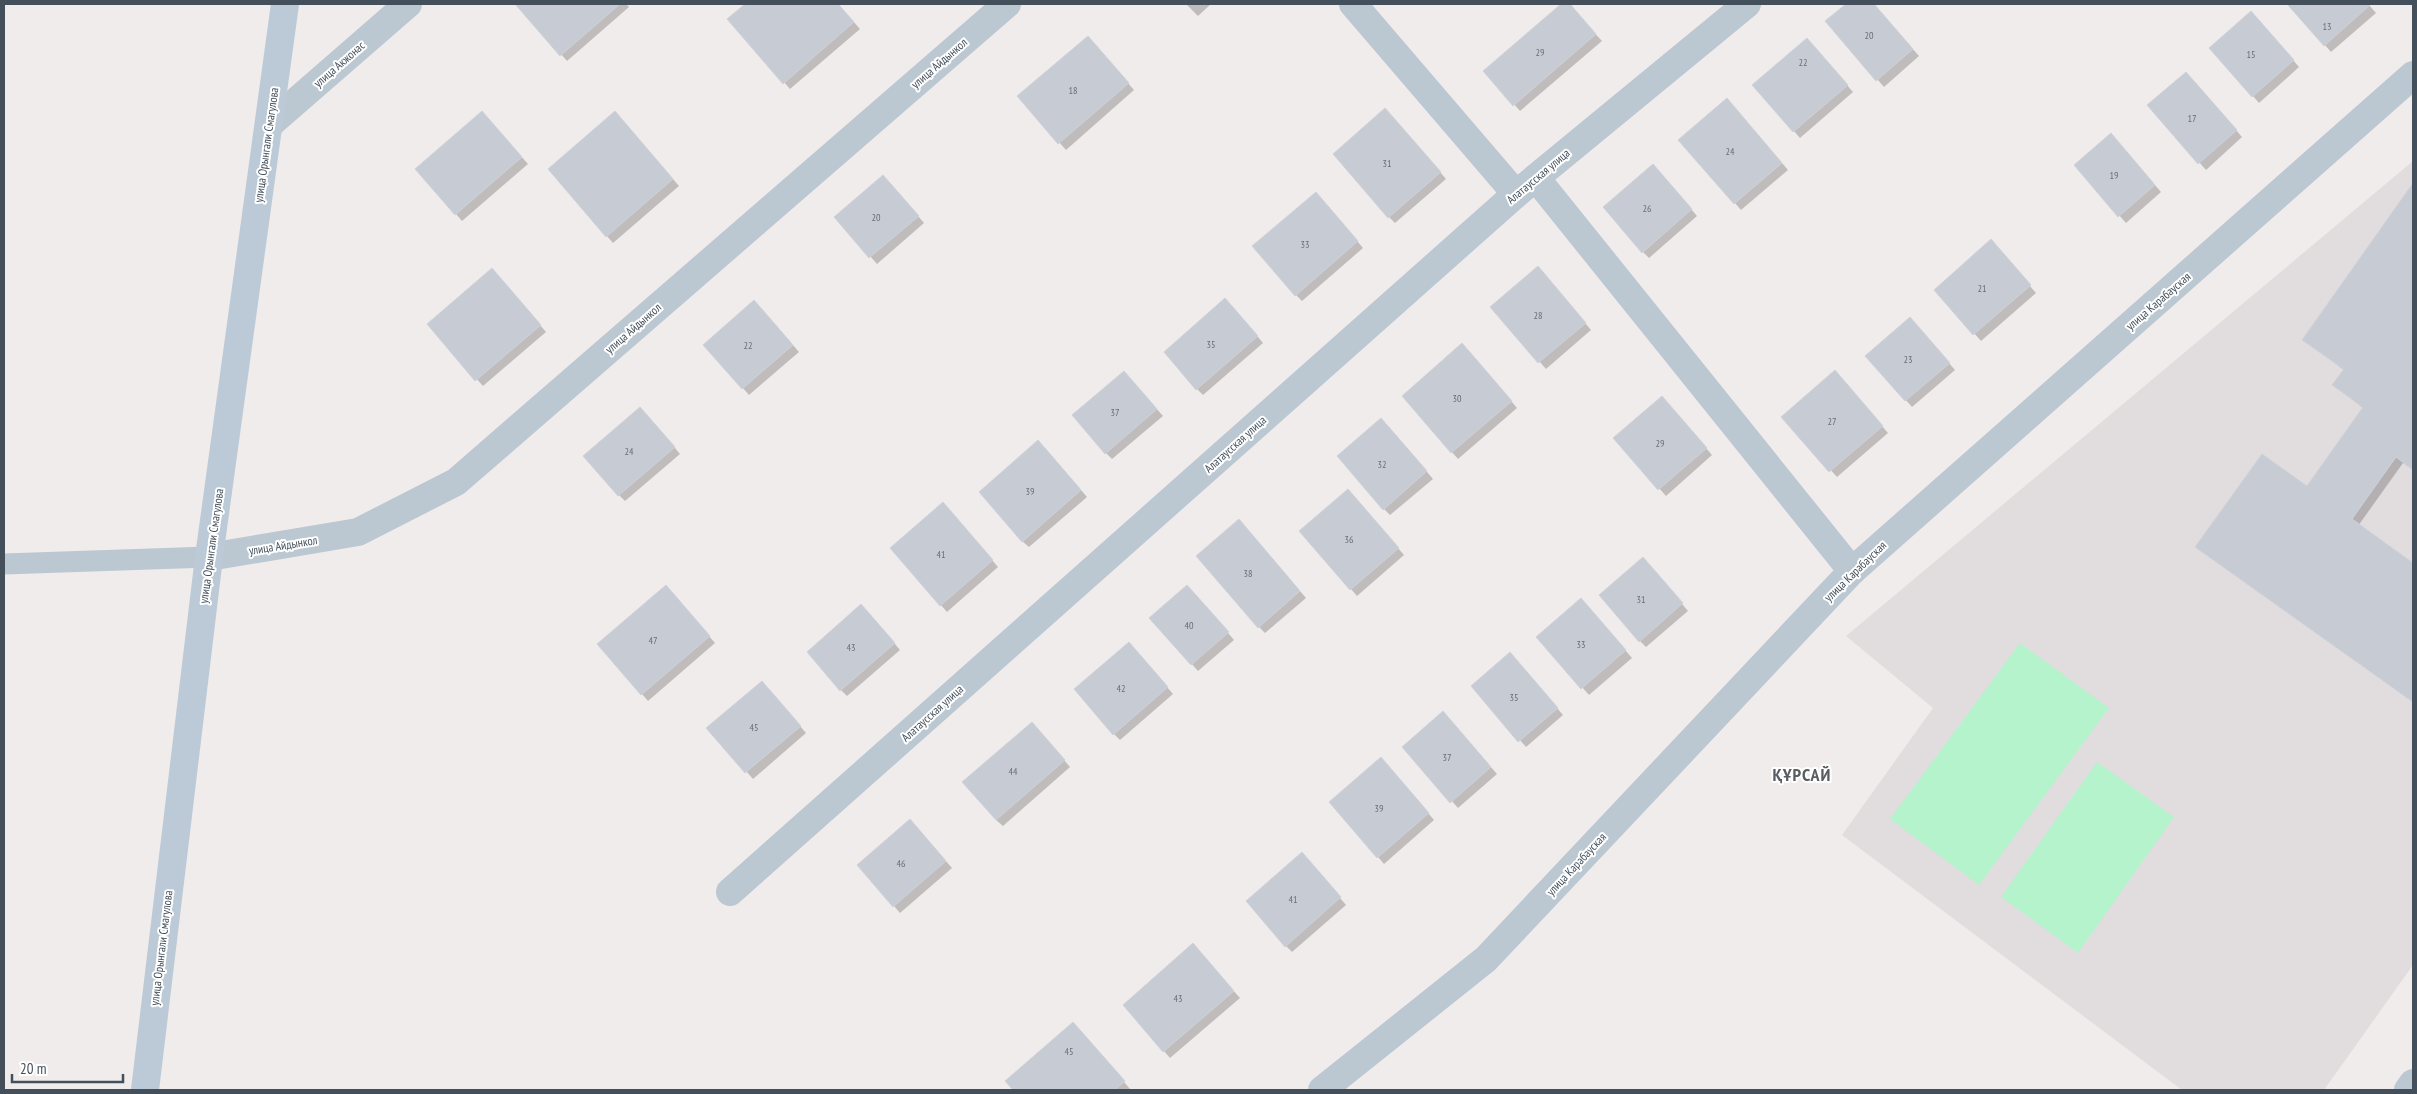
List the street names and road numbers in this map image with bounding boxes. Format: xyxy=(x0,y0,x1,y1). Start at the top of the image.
street label: улица Айдынкол xyxy=(908,35,970,91)
street label: улица Акжонас xyxy=(310,37,368,90)
street label: улица Орынгали Смагулова xyxy=(251,86,282,203)
street label: Алатаусская улица xyxy=(1503,145,1573,207)
street label: улица Карабауская xyxy=(2123,269,2194,333)
street label: улица Айдынкол xyxy=(602,300,664,356)
street label: Алатаусская улица xyxy=(1201,412,1269,476)
street label: улица Орынгали Смагулова xyxy=(196,487,227,604)
street label: улица Айдынкол xyxy=(248,532,319,558)
street label: улица Карабауская xyxy=(1821,537,1889,604)
street label: Алатаусская улица xyxy=(898,681,966,745)
street label: улица Карабауская xyxy=(1543,829,1609,899)
street label: улица Орынгали Смагулова xyxy=(146,889,176,1006)

